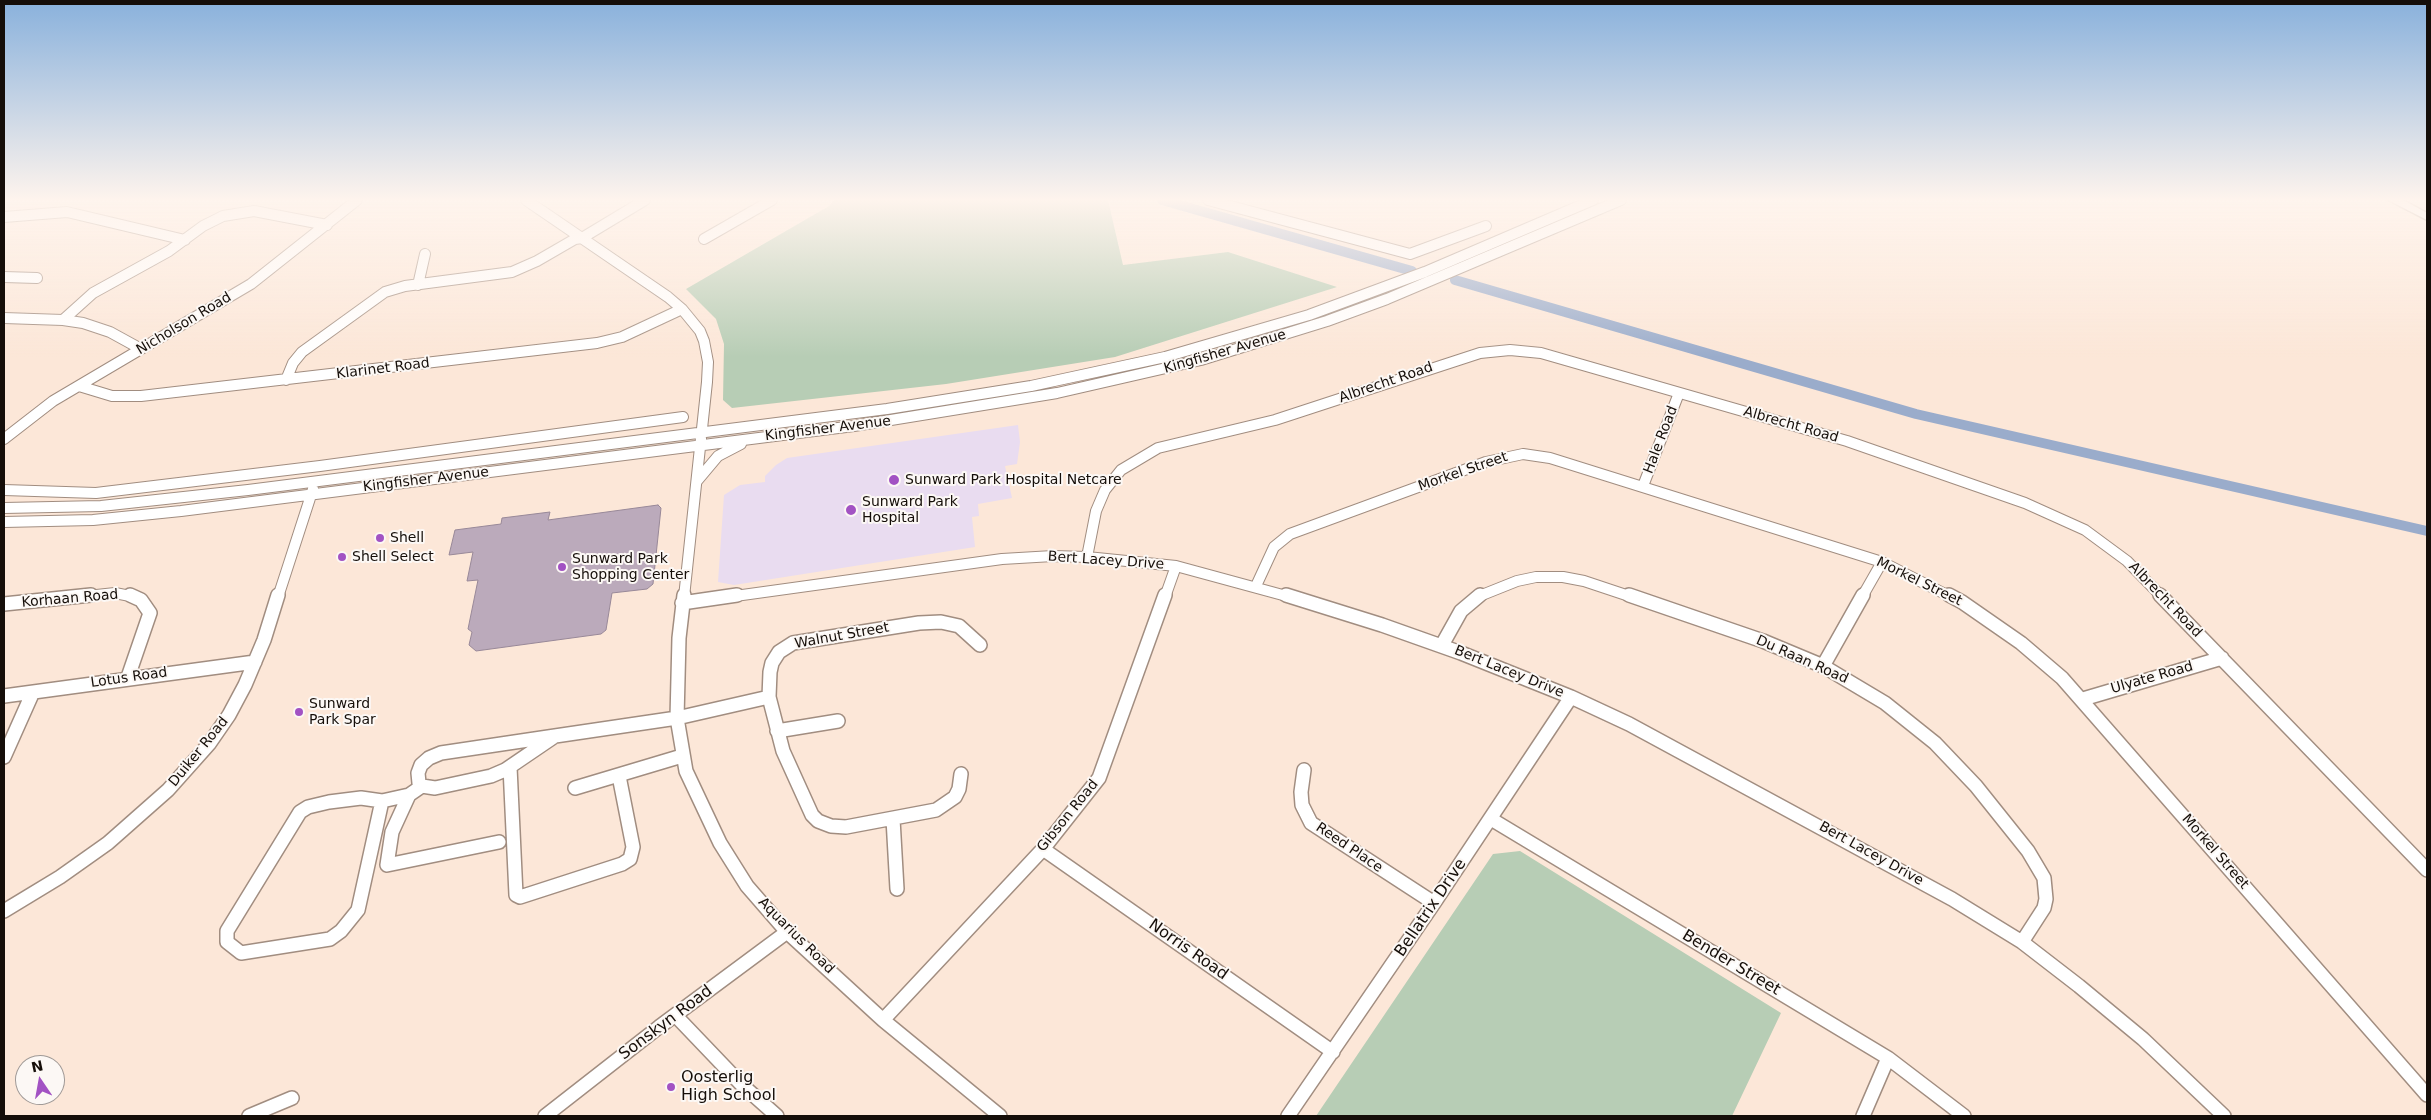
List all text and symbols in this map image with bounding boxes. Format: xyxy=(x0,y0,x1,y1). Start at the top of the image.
street label: Nicholson Road xyxy=(134,289,234,359)
street label: Kingfisher Avenue xyxy=(1162,326,1288,378)
street label: Klarinet Road xyxy=(335,355,431,383)
street label: Albrecht Road xyxy=(1337,359,1435,407)
street label: Albrecht Road xyxy=(1742,403,1840,447)
street label: Hale Road xyxy=(1640,404,1682,476)
street label: Kingfisher Avenue xyxy=(764,413,892,445)
street label: Morkel Street xyxy=(1416,449,1510,495)
street label: Kingfisher Avenue xyxy=(362,464,490,496)
place label: Sunward Park Hospital Netcare xyxy=(905,472,1122,488)
marker: Sunward Park Hospital Netcare xyxy=(887,473,901,487)
place label: Sunward Park Hospital xyxy=(862,494,958,526)
marker: Sunward Park Hospital xyxy=(844,503,858,517)
place label: Shell xyxy=(390,530,424,546)
marker: Shell xyxy=(374,532,386,544)
place label: Shell Select xyxy=(352,549,434,565)
street label: Bert Lacey Drive xyxy=(1047,549,1165,573)
marker: Shell Select xyxy=(336,551,348,563)
place label: Sunward Park Shopping Center xyxy=(572,551,689,584)
street label: Morkel Street xyxy=(1873,554,1965,610)
street label: Albrecht Road xyxy=(2125,559,2205,641)
marker: Sunward Park Shopping Center xyxy=(556,561,568,573)
street label: Korhaan Road xyxy=(21,586,119,612)
street label: Walnut Street xyxy=(793,619,891,653)
street label: Du Raan Road xyxy=(1753,632,1851,688)
street label: Bert Lacey Drive xyxy=(1452,642,1566,702)
street label: Ulyate Road xyxy=(2109,658,2195,698)
street label: Lotus Road xyxy=(90,664,168,692)
place label: Sunward Park Spar xyxy=(309,696,376,729)
marker: Sunward Park Spar xyxy=(293,706,305,718)
street label: Duiker Road xyxy=(166,714,232,790)
street label: Gibson Road xyxy=(1034,777,1102,855)
street label: Morkel Street xyxy=(2178,811,2252,893)
street label: Bert Lacey Drive xyxy=(1816,818,1926,890)
street label: Reed Place xyxy=(1312,820,1386,876)
street label: Bellatrix Drive xyxy=(1391,855,1471,961)
street label: Aquarius Road xyxy=(754,894,838,978)
street label: Norris Road xyxy=(1145,916,1231,984)
street label: Bender Street xyxy=(1678,926,1784,1000)
street label: Sonskyn Road xyxy=(616,982,716,1064)
north arrow xyxy=(15,1055,65,1105)
text: N xyxy=(30,1057,44,1075)
place label: Oosterlig High School xyxy=(681,1068,776,1106)
marker: Oosterlig High School xyxy=(665,1081,677,1093)

